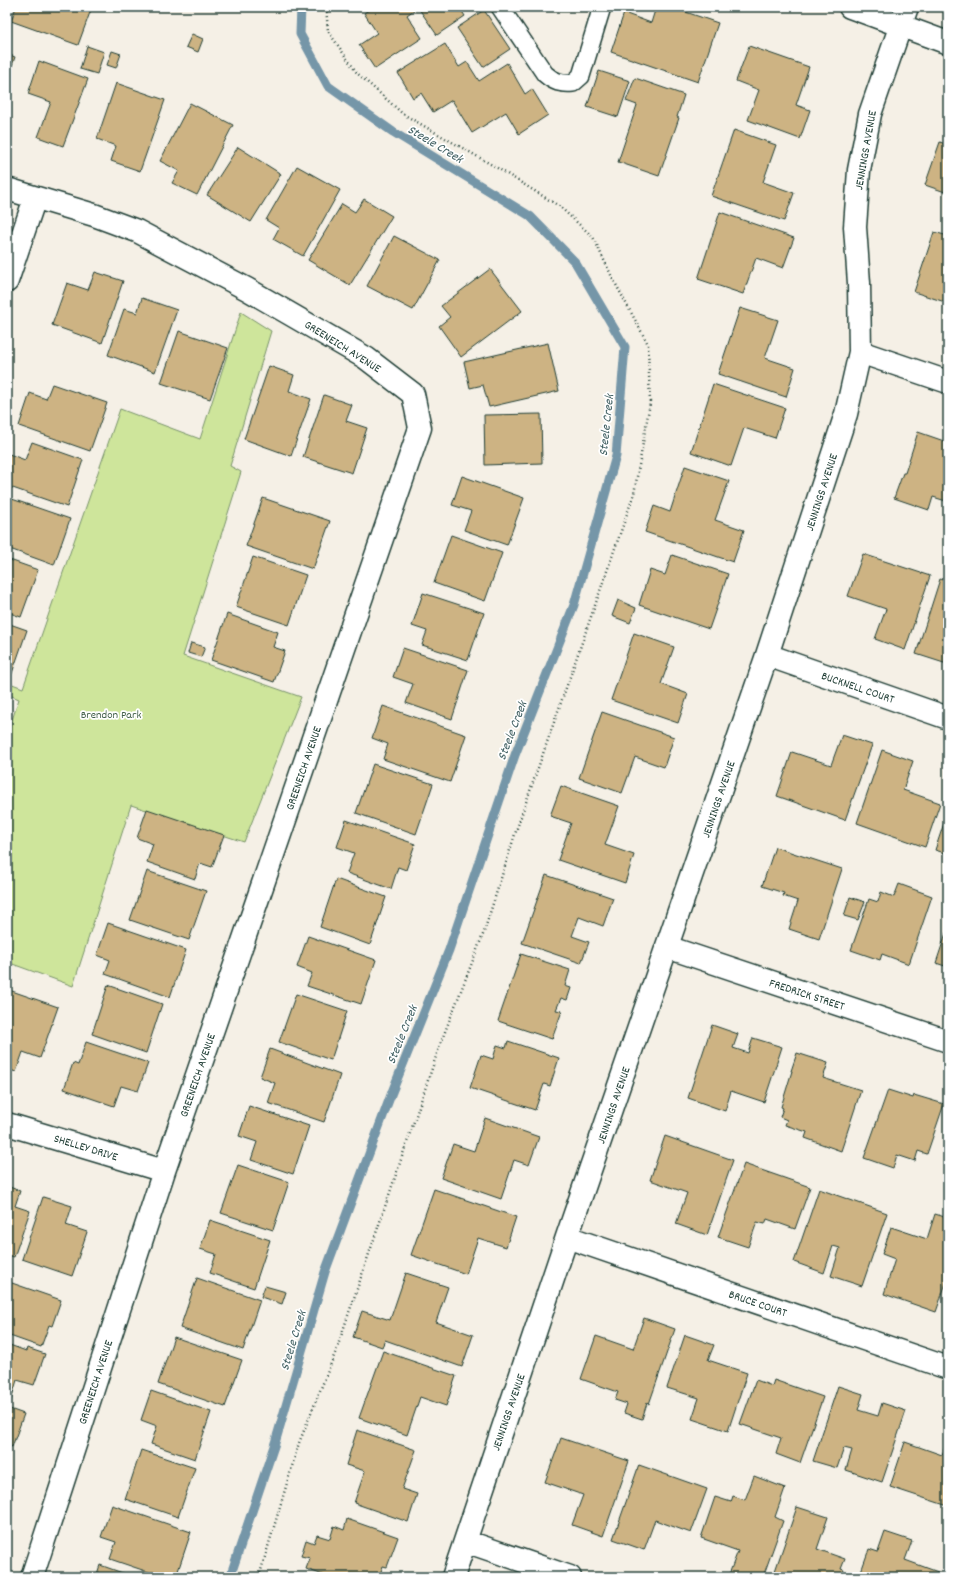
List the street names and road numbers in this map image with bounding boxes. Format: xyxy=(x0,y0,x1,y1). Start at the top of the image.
street label: JENNINGS AVENUE xyxy=(851,109,882,191)
street label: GREENEICH AVENUE xyxy=(301,317,384,378)
street label: JENNINGS AVENUE xyxy=(802,451,843,533)
street label: BUCKNELL COURT xyxy=(819,668,896,709)
street label: GREENEICH AVENUE xyxy=(282,724,327,813)
street label: JENNINGS AVENUE xyxy=(698,758,741,840)
street label: FREDRICK STREET xyxy=(767,975,847,1016)
street label: GREENEICH AVENUE xyxy=(176,1031,221,1120)
street label: JENNINGS AVENUE xyxy=(593,1064,636,1146)
street label: SHELLEY DRIVE xyxy=(51,1131,120,1166)
street label: BRUCE COURT xyxy=(726,1287,789,1322)
street label: GREENEICH AVENUE xyxy=(75,1338,118,1427)
street label: JENNINGS AVENUE xyxy=(488,1371,531,1453)

